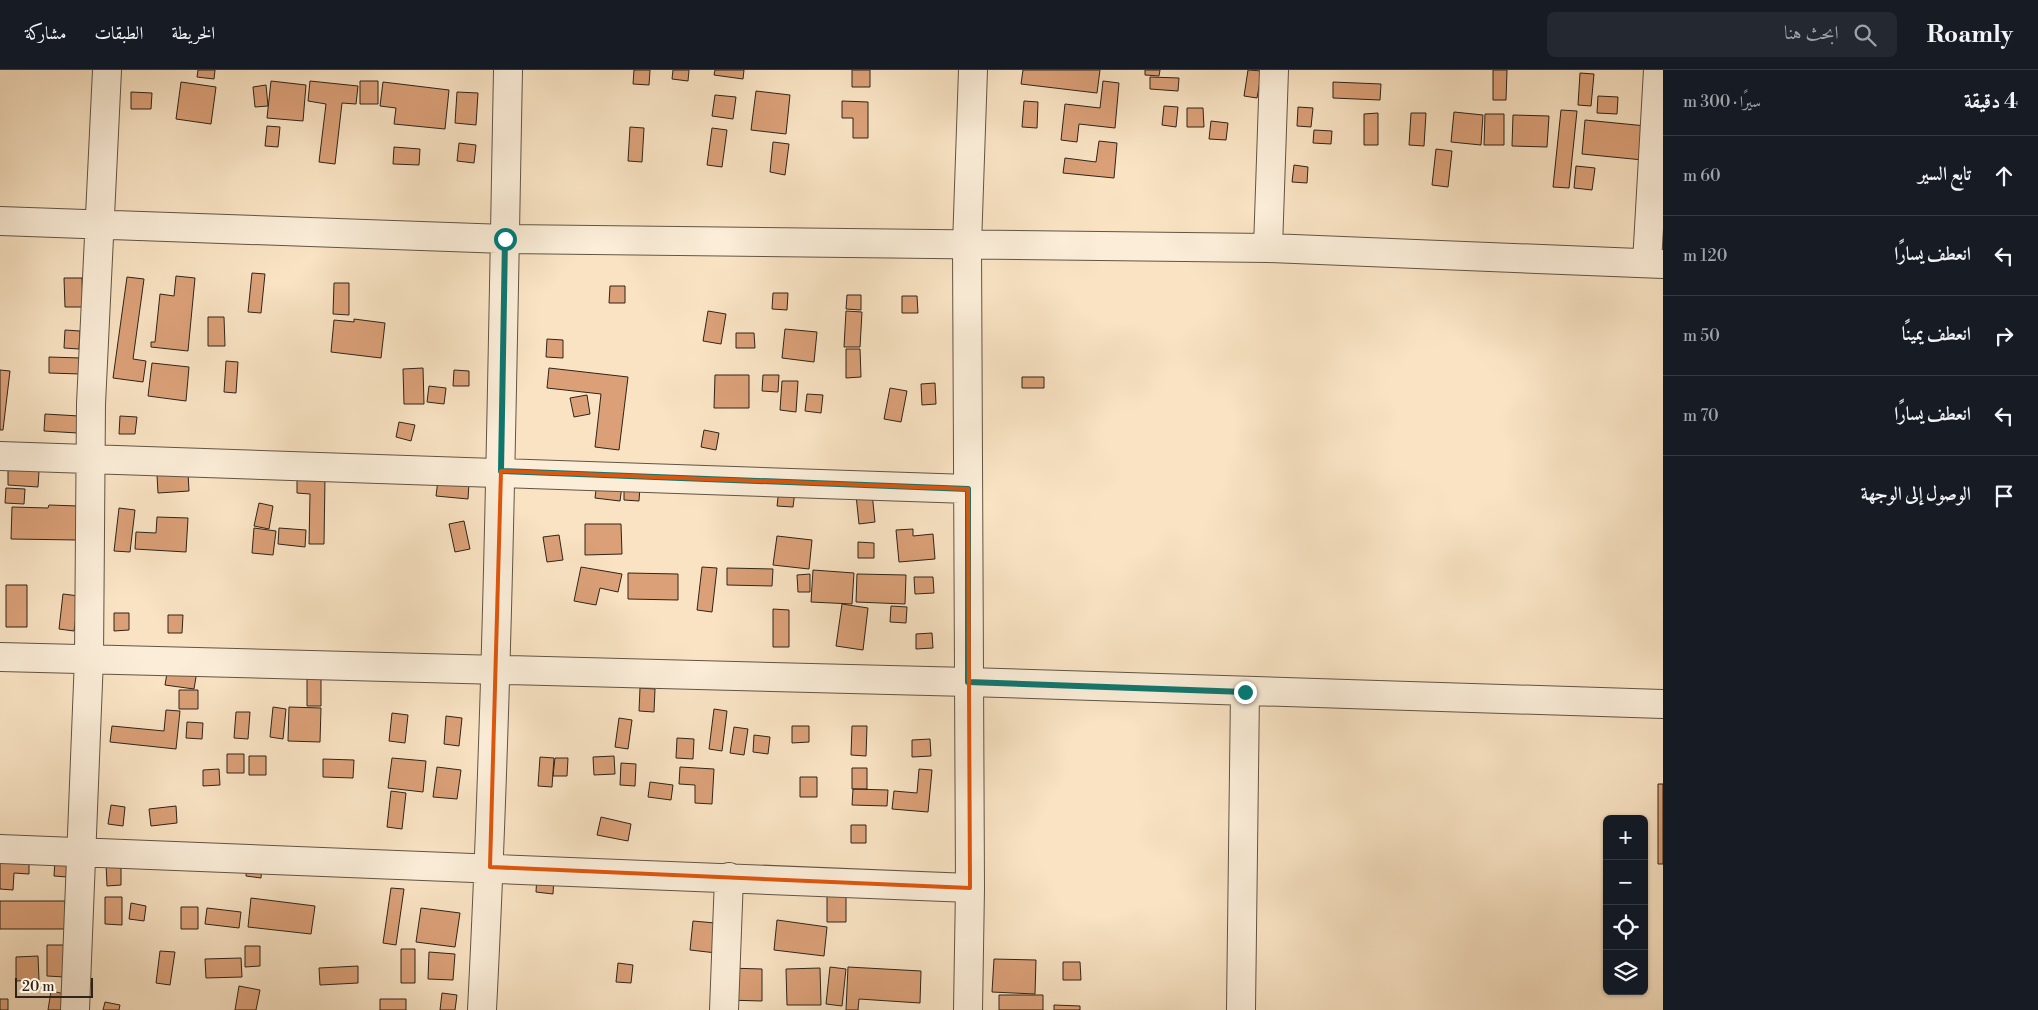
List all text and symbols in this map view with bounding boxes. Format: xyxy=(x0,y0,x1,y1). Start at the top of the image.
search box xyxy=(1547,12,1897,57)
text: Roamly xyxy=(1927,20,2013,50)
text: ابحث هنا xyxy=(1784,21,1839,45)
icon: search xyxy=(1851,21,1879,49)
text: مشاركة xyxy=(25,22,66,45)
text: الطبقات xyxy=(94,22,143,45)
text: الخريطة xyxy=(171,22,215,45)
text: 4 دقيقة xyxy=(1964,89,2018,115)
text: سيرًا · 300 m xyxy=(1683,92,1761,112)
text: تابع السير xyxy=(1918,162,1971,186)
icon: ahead xyxy=(1990,162,2018,190)
text: 60 m xyxy=(1683,166,1721,186)
route start xyxy=(494,228,517,251)
text: انعطف يسارًا xyxy=(1894,242,1971,266)
icon: left xyxy=(1990,242,2018,270)
text: 120 m xyxy=(1683,246,1727,266)
text: انعطف يمينًا xyxy=(1902,322,1971,346)
icon: right xyxy=(1990,322,2018,350)
text: 50 m xyxy=(1683,326,1720,346)
text: انعطف يسارًا xyxy=(1894,402,1971,426)
icon: left xyxy=(1990,402,2018,430)
text: 70 m xyxy=(1683,406,1719,426)
text: الوصول إلى الوجهة xyxy=(1861,482,1971,506)
icon: arrive xyxy=(1990,482,2018,510)
route end xyxy=(1234,681,1257,704)
map controls xyxy=(1603,815,1648,995)
button: + xyxy=(1603,815,1648,860)
button: − xyxy=(1603,860,1648,905)
button: locate xyxy=(1603,905,1648,950)
button: layers xyxy=(1603,950,1648,995)
scale bar xyxy=(15,975,92,998)
text: 20 m xyxy=(22,978,54,996)

